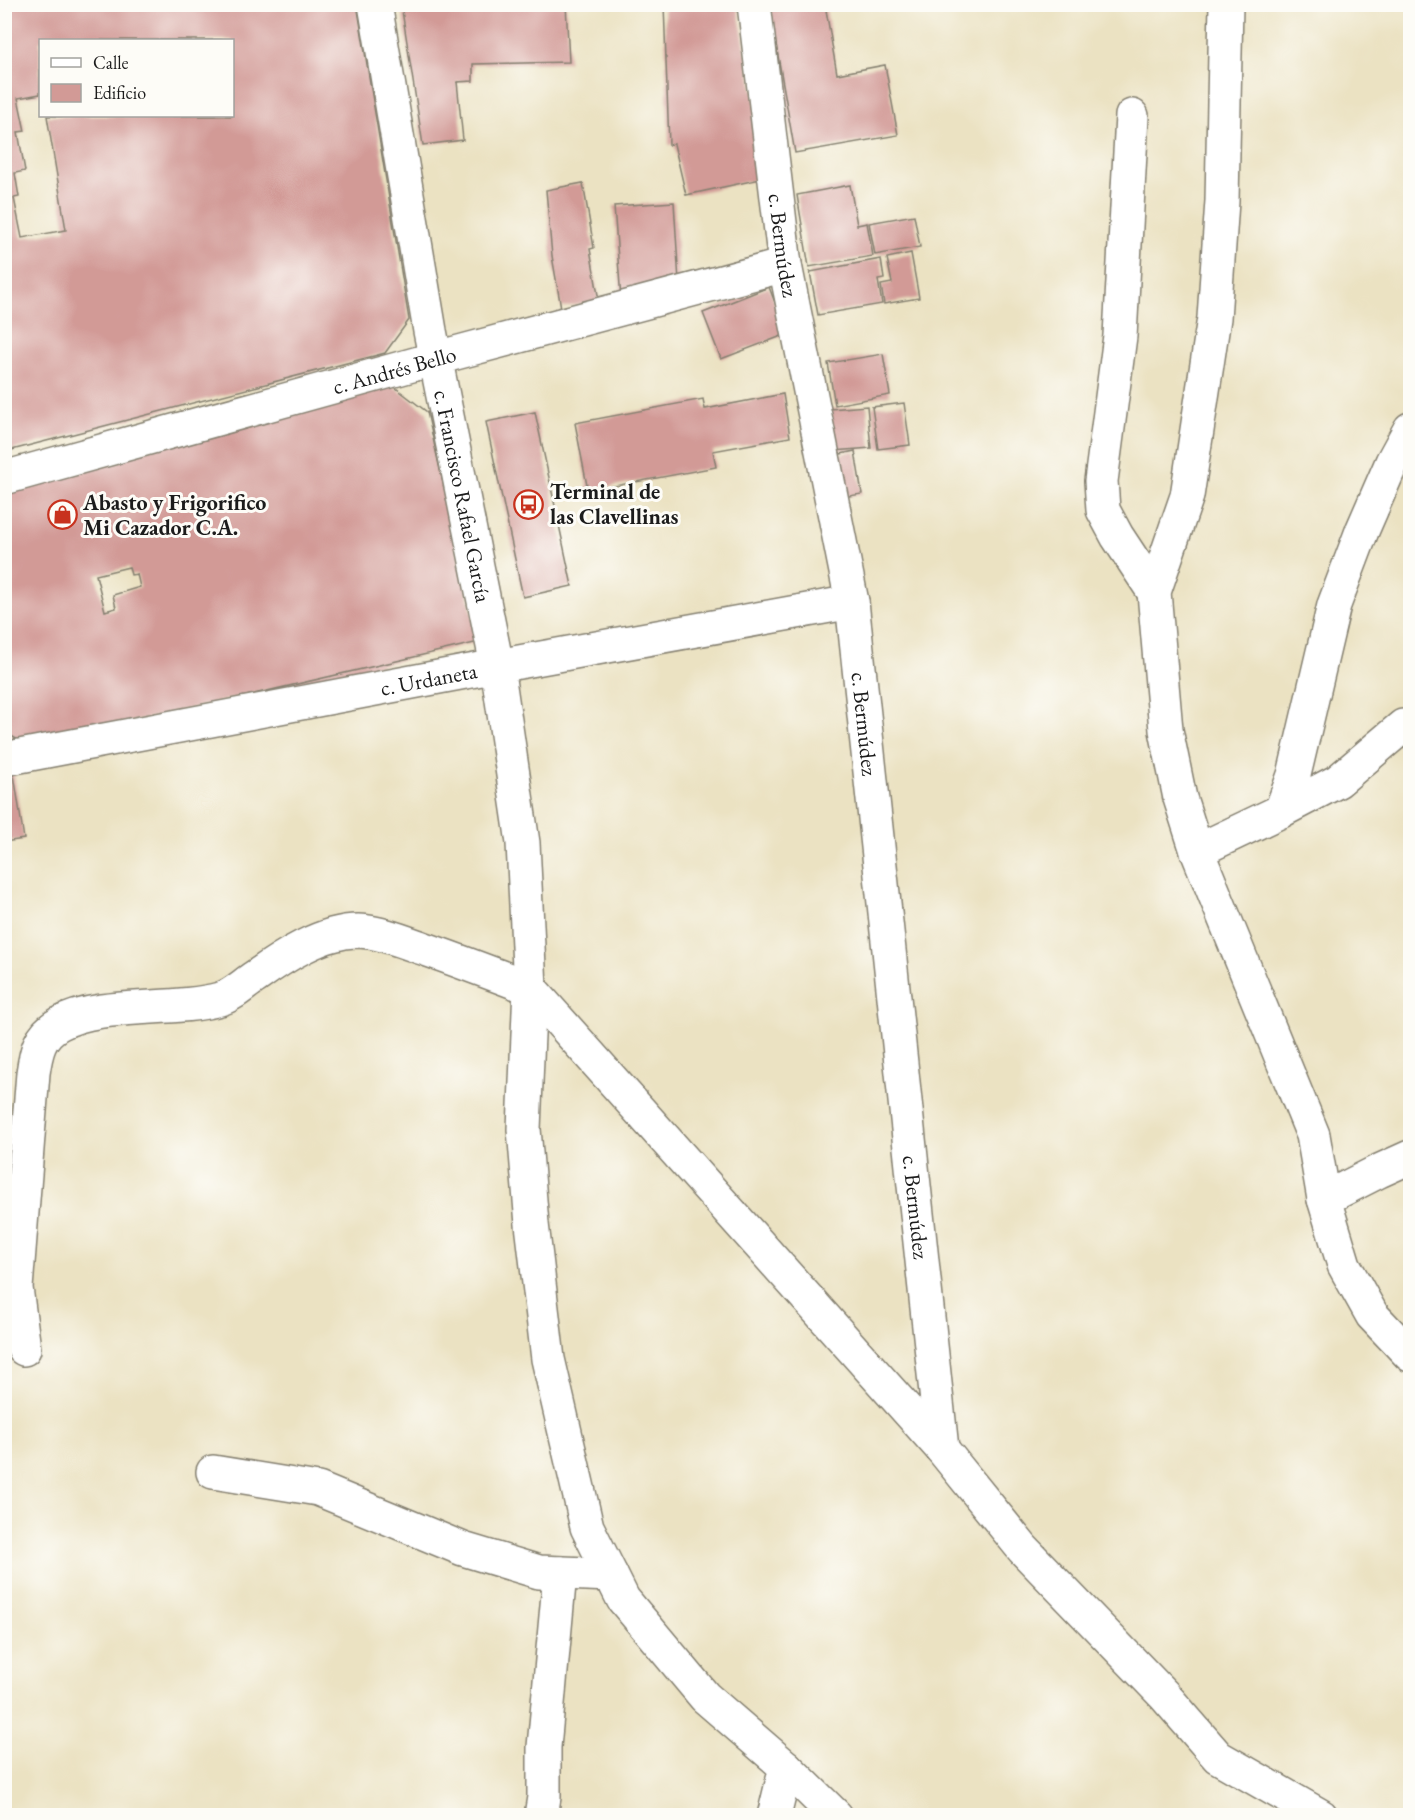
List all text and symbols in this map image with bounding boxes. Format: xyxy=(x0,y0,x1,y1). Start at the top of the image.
legend xyxy=(39,39,234,117)
text: Calle xyxy=(93,51,129,74)
text: Edificio xyxy=(93,81,146,104)
street label: c. Bermúdez xyxy=(762,192,806,300)
street label: c. Andrés Bello xyxy=(329,339,459,401)
street label: c. Francisco Rafael García xyxy=(428,387,498,605)
place label: Terminal de las Clavellinas xyxy=(550,477,679,531)
place label: Abasto y Frigorifico Mi Cazador C.A. xyxy=(82,488,266,542)
bus stop icon: Terminal de las Clavellinas xyxy=(513,488,545,520)
shop icon: Abasto y Frigorifico Mi Cazador C.A. xyxy=(46,499,78,531)
street label: c. Urdaneta xyxy=(378,656,480,702)
street label: c. Bermúdez xyxy=(845,671,885,778)
street label: c. Bermúdez xyxy=(896,1154,936,1261)

